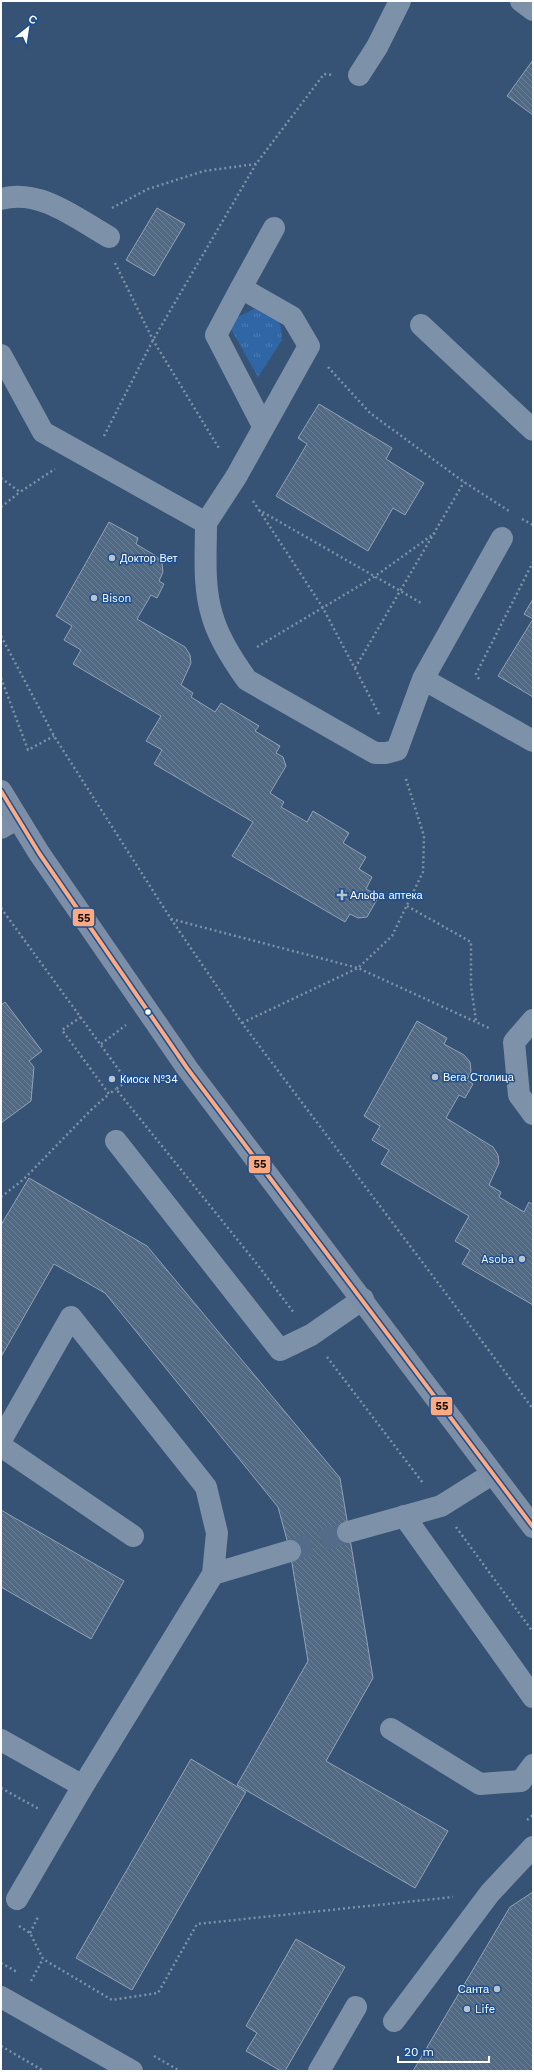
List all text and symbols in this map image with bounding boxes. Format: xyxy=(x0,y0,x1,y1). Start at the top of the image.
north arrow xyxy=(8,8,48,48)
text: С xyxy=(26,12,39,27)
place label: Доктор Вет xyxy=(120,552,178,565)
marker: Доктор Вет xyxy=(107,553,117,563)
place label: Bison xyxy=(102,592,131,605)
marker: Bison xyxy=(89,593,99,603)
place label: Альфа аптека xyxy=(350,889,424,902)
marker: Альфа аптека xyxy=(337,890,347,900)
line badge: 55 xyxy=(72,908,95,927)
text: 55 xyxy=(78,912,90,925)
unlabelled marker xyxy=(143,1007,153,1017)
place label: Вега Столица xyxy=(443,1071,515,1084)
marker: Вега Столица xyxy=(430,1072,440,1082)
place label: Киоск №34 xyxy=(120,1073,178,1086)
marker: Киоск №34 xyxy=(107,1074,117,1084)
line badge: 55 xyxy=(248,1155,271,1174)
text: 55 xyxy=(254,1158,266,1171)
place label: Asoba xyxy=(481,1253,514,1266)
marker: Asoba xyxy=(517,1254,527,1264)
line badge: 55 xyxy=(430,1396,453,1416)
text: 55 xyxy=(436,1400,448,1413)
place label: Санта xyxy=(458,1983,490,1996)
marker: Санта xyxy=(492,1984,502,1994)
place label: Life xyxy=(475,2003,495,2016)
marker: Life xyxy=(462,2004,472,2014)
scale bar xyxy=(398,2038,489,2064)
text: 20 m xyxy=(404,2045,434,2059)

